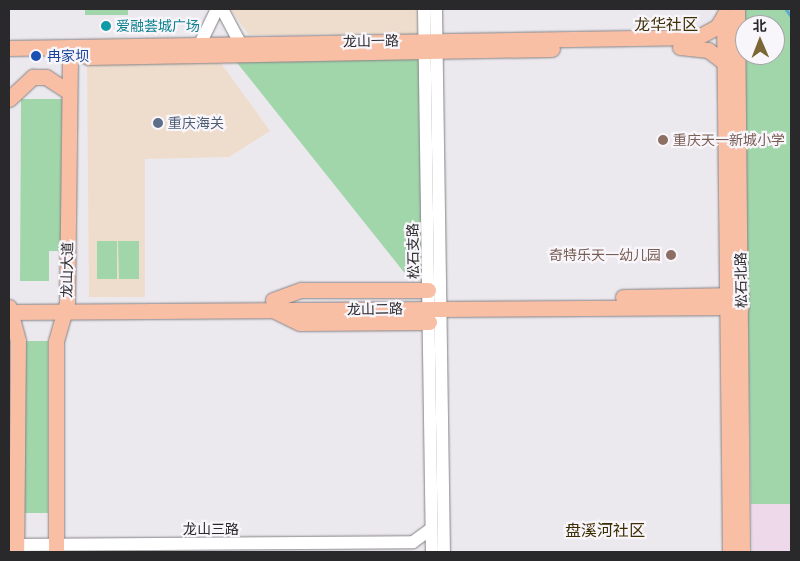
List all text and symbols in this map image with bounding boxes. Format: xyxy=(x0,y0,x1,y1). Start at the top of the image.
district label: 龙华社区 xyxy=(634,14,698,34)
north arrow xyxy=(735,15,785,65)
place label: 爱融荟城广场 xyxy=(116,18,200,34)
text: 北 xyxy=(753,18,767,34)
marker: 爱融荟城广场 xyxy=(100,20,112,32)
street label: 龙山一路 xyxy=(343,32,399,50)
place label: 冉家坝 xyxy=(47,48,89,64)
marker: 冉家坝 xyxy=(29,49,43,63)
place label: 重庆海关 xyxy=(168,115,224,131)
marker: 重庆海关 xyxy=(152,117,164,129)
place label: 重庆天一新城小学 xyxy=(673,132,785,148)
marker: 重庆天一新城小学 xyxy=(657,134,669,146)
street label: 松石支路 xyxy=(404,223,422,279)
street label: 龙山大道 xyxy=(58,242,76,298)
place label: 奇特乐天一幼儿园 xyxy=(549,247,661,263)
marker: 奇特乐天一幼儿园 xyxy=(665,249,677,261)
street label: 松石北路 xyxy=(732,252,750,308)
street label: 龙山二路 xyxy=(347,300,403,318)
district label: 盘溪河社区 xyxy=(565,520,645,540)
street label: 龙山三路 xyxy=(183,521,239,537)

